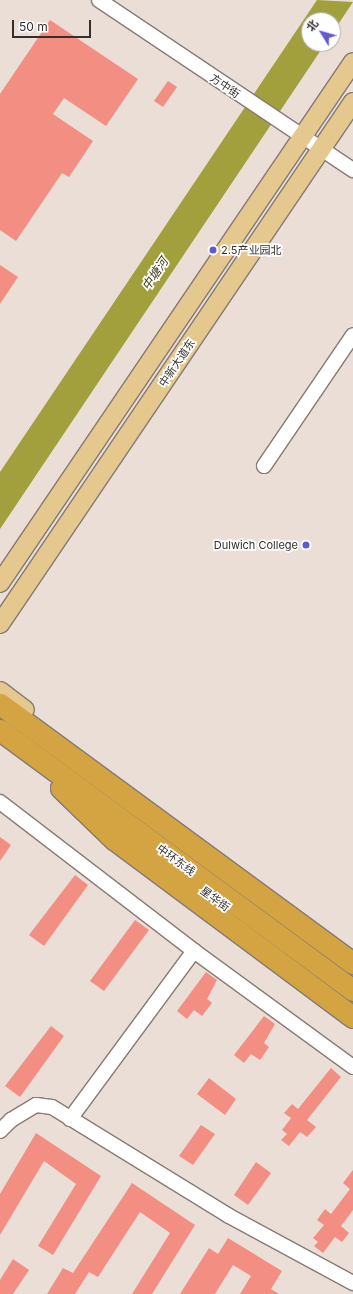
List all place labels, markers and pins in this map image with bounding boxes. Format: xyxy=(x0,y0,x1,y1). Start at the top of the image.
place label: 2.5产业园北 xyxy=(221,243,281,257)
marker: 2.5产业园北 xyxy=(208,245,218,255)
place label: Dulwich College xyxy=(214,538,298,552)
marker: Dulwich College xyxy=(301,540,311,550)

